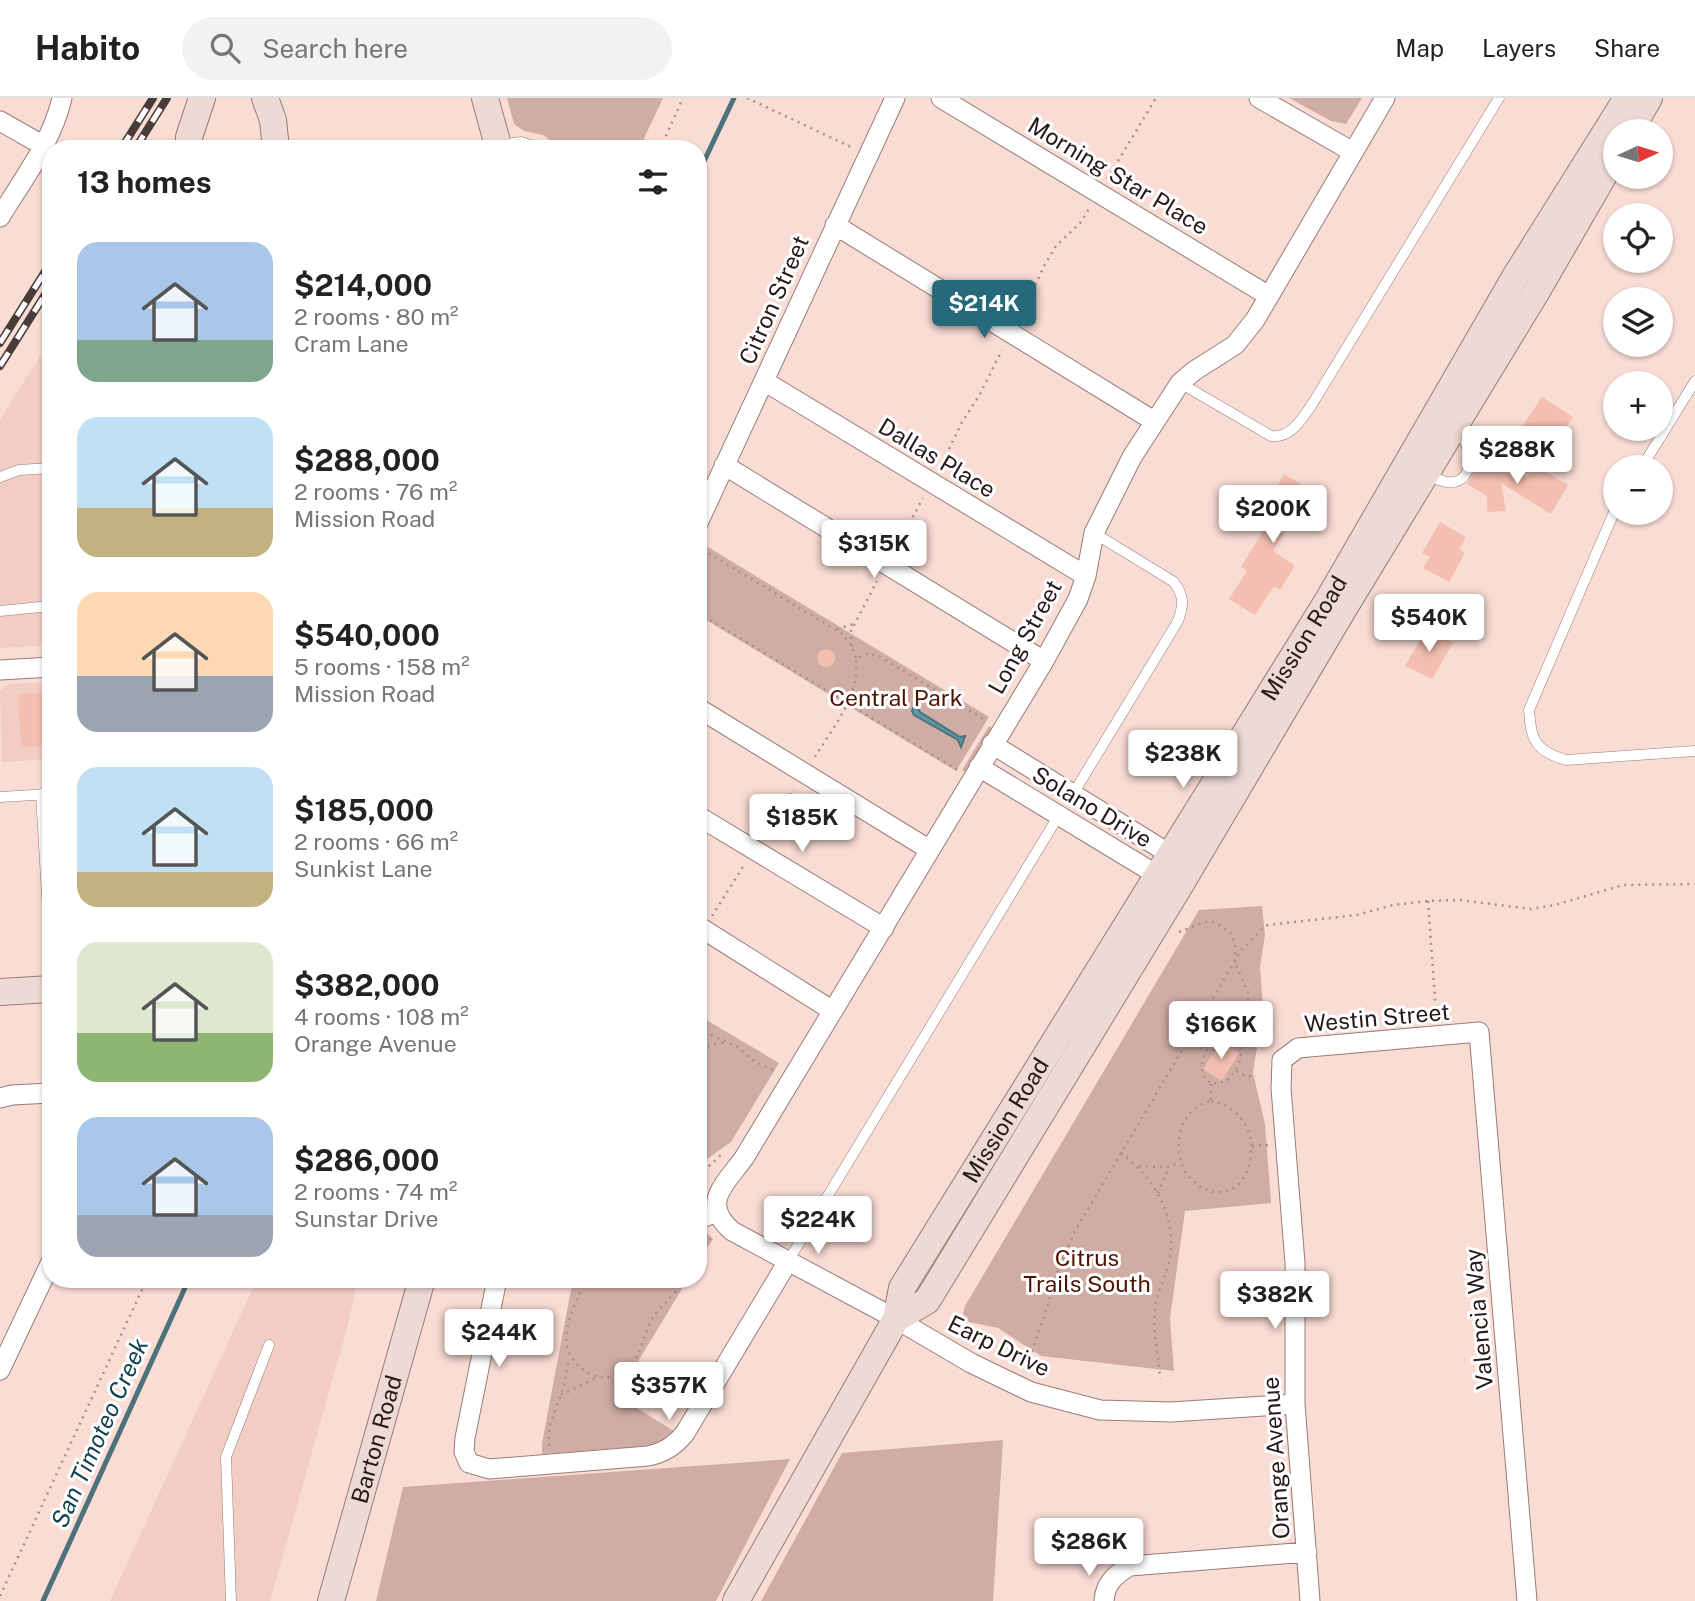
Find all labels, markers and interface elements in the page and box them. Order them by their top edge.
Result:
search box [182,17,672,80]
text: Habito [35,29,140,67]
icon: search [206,29,244,67]
text: Search here [262,33,408,64]
text: Map [1395,34,1444,62]
text: Layers [1482,34,1556,62]
text: Share [1594,34,1660,62]
street label: Morning Star Place [1023,111,1213,240]
north arrow [1603,119,1673,189]
map controls [1603,119,1673,525]
icon: filters [634,163,672,201]
text: 13 homes [77,164,212,200]
button: locate [1603,203,1673,273]
street label: Citron Street [733,231,814,368]
text: $214,000 [294,267,432,303]
icon: home [133,270,217,354]
pin: $214K [935,280,1033,340]
button: layers [1603,287,1673,357]
text: $214K [948,289,1020,316]
text: 2 rooms · 80 m² [294,303,459,330]
text: Cram Lane [294,330,409,357]
button: + [1603,371,1673,441]
street label: Dallas Place [874,412,1001,503]
pin: $288K [1468,426,1566,486]
text: $288K [1478,435,1556,462]
text: $288,000 [294,442,440,478]
icon: home [133,445,217,529]
button: − [1603,455,1673,525]
text: 2 rooms · 76 m² [294,478,457,505]
pin: $200K [1224,486,1322,545]
text: $200K [1235,494,1311,521]
text: Mission Road [294,505,435,532]
pin: $315K [825,520,923,580]
text: $315K [838,529,910,556]
street label: Mission Road [1255,571,1352,705]
street label: Long Street [982,575,1067,698]
pin: $540K [1380,594,1478,654]
text: $540K [1390,603,1468,630]
text: $540,000 [294,617,440,653]
icon: home [133,620,217,704]
text: 5 rooms · 158 m² [294,653,470,680]
text: Mission Road [294,680,435,707]
park label: Central Park [829,684,963,711]
pin: $238K [1134,730,1232,790]
text: $238K [1144,739,1222,766]
street label: Solano Drive [1028,760,1157,853]
text: $185,000 [294,792,434,828]
pin: $185K [753,794,851,854]
icon: home [133,795,217,879]
text: $185K [766,803,838,830]
text: 2 rooms · 66 m² [294,828,458,855]
text: Sunkist Lane [294,855,433,882]
text: $382,000 [294,967,440,1003]
icon: home [133,970,217,1054]
street label: Westin Street [1303,998,1451,1037]
pin: $166K [1172,1002,1270,1061]
text: 4 rooms · 108 m² [294,1003,469,1030]
text: $166K [1185,1010,1257,1037]
text: Orange Avenue [294,1030,457,1057]
street label: Mission Road [957,1053,1054,1187]
text: $286,000 [294,1142,439,1178]
icon: home [133,1145,217,1229]
text: 2 rooms · 74 m² [294,1178,457,1205]
pin: $224K [769,1196,867,1256]
text: Sunstar Drive [294,1205,439,1232]
text: $224K [780,1205,856,1232]
park label: Citrus Trails South [1023,1244,1151,1297]
street label: Valencia Way [1459,1248,1498,1391]
pin: $382K [1226,1272,1324,1331]
text: $382K [1236,1280,1314,1307]
street label: Earp Drive [944,1309,1055,1382]
pin: $244K [450,1310,548,1369]
text: $244K [461,1318,537,1345]
water label: San Timoteo Creek [45,1334,153,1532]
pin: $357K [620,1362,718,1422]
text: $357K [630,1371,708,1398]
street label: Barton Road [345,1372,407,1506]
street label: Orange Avenue [1256,1376,1295,1540]
pin: $286K [1040,1518,1138,1578]
text: $286K [1050,1527,1128,1554]

